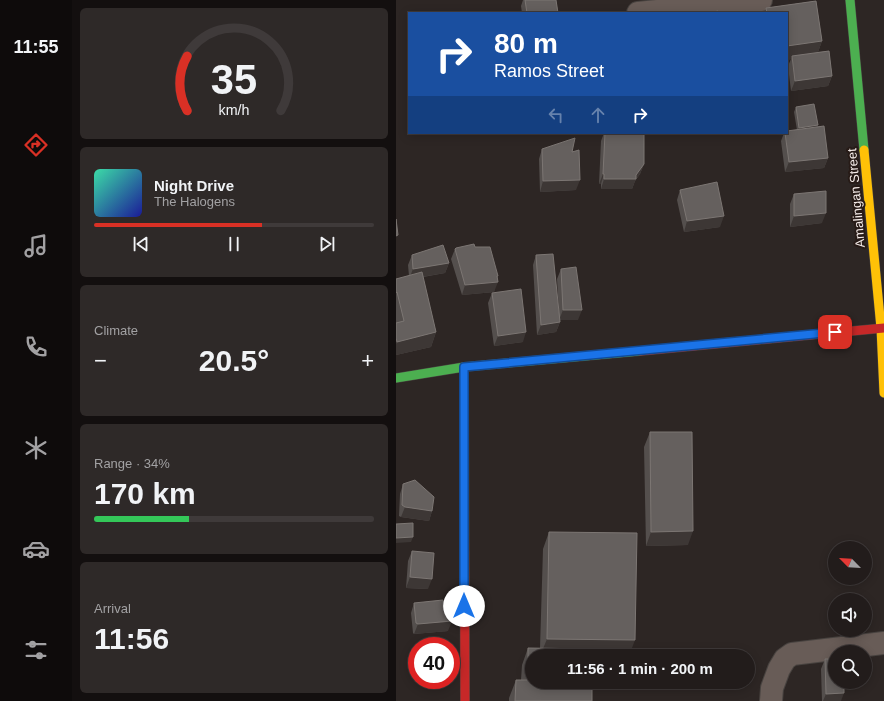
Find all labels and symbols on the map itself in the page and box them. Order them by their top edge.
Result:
street label: Amalingan Street [844,147,868,248]
pin [818,315,852,349]
north arrow [828,541,872,585]
position arrow [443,585,485,627]
speed limit sign: 40 [408,637,460,689]

